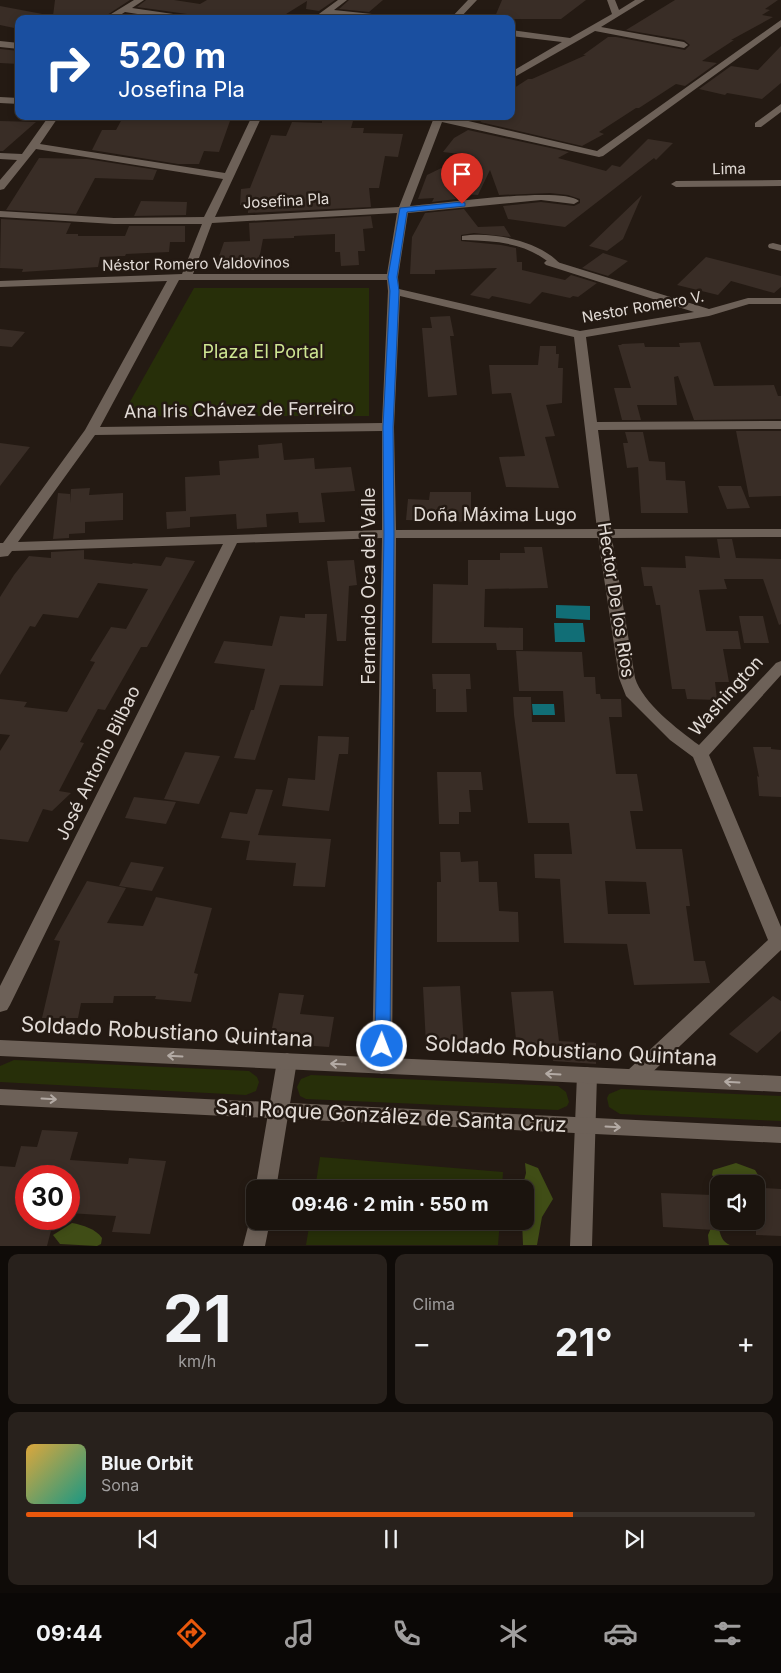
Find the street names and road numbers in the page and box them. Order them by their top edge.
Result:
street label: Lima [712,159,746,178]
street label: Josefina Pla [242,189,330,212]
street label: Néstor Romero Valdovinos [102,252,290,275]
street label: Nestor Romero V. [580,286,705,327]
street label: Ana Iris Chávez de Ferreiro [124,397,354,422]
street label: Fernando Oca del Valle [358,488,379,684]
street label: Doña Máxima Lugo [413,504,577,525]
street label: Hector De los Rios [594,521,639,679]
street label: Washington [684,651,767,740]
street label: José Antonio Bilbao [51,682,144,843]
street label: Soldado Robustiano Quintana [20,1011,314,1052]
street label: Soldado Robustiano Quintana [424,1030,718,1071]
street label: San Roque González de Santa Cruz [215,1094,567,1137]

